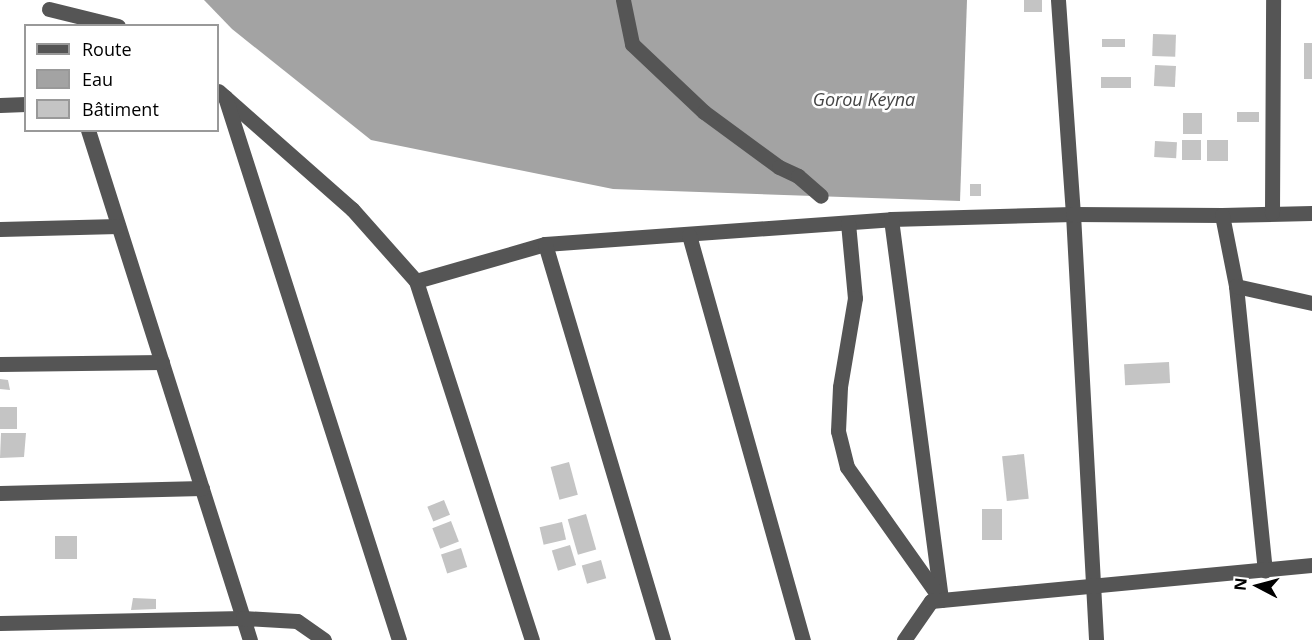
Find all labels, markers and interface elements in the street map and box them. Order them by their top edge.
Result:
legend [24,24,219,132]
text: Route [82,37,132,61]
text: Eau [82,67,113,91]
water label: Gorou Keyna [813,88,915,110]
text: Bâtiment [82,97,159,121]
north arrow [1228,556,1288,616]
text: N [1228,577,1252,592]

